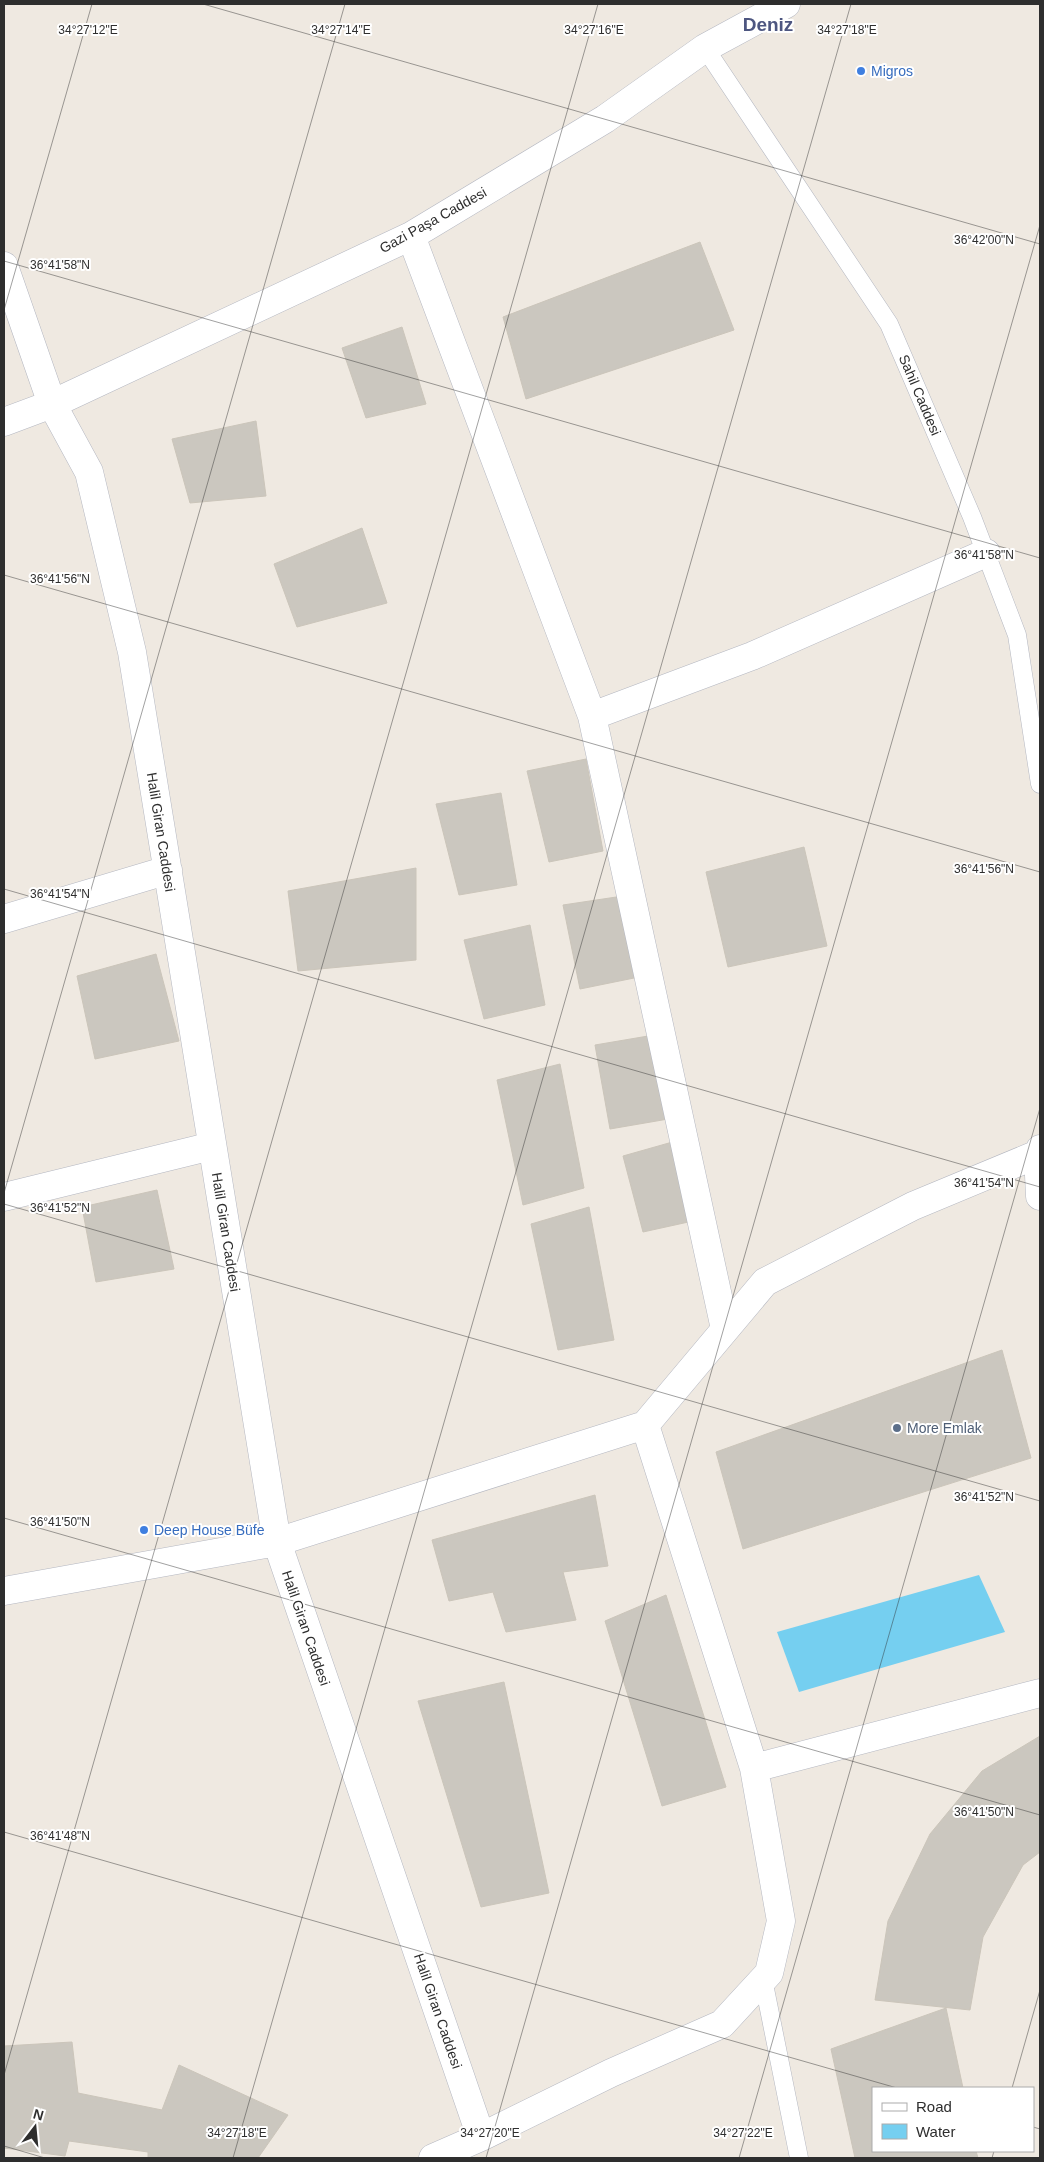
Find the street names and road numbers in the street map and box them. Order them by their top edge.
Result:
street label: Gazi Paşa Caddesi [377,184,489,256]
street label: Sahil Caddesi [896,352,944,438]
street label: Halil Giran Caddesi [144,771,178,893]
street label: Halil Giran Caddesi [209,1171,243,1293]
street label: Halil Giran Caddesi [279,1568,333,1688]
street label: Halil Giran Caddesi [411,1951,465,2071]

